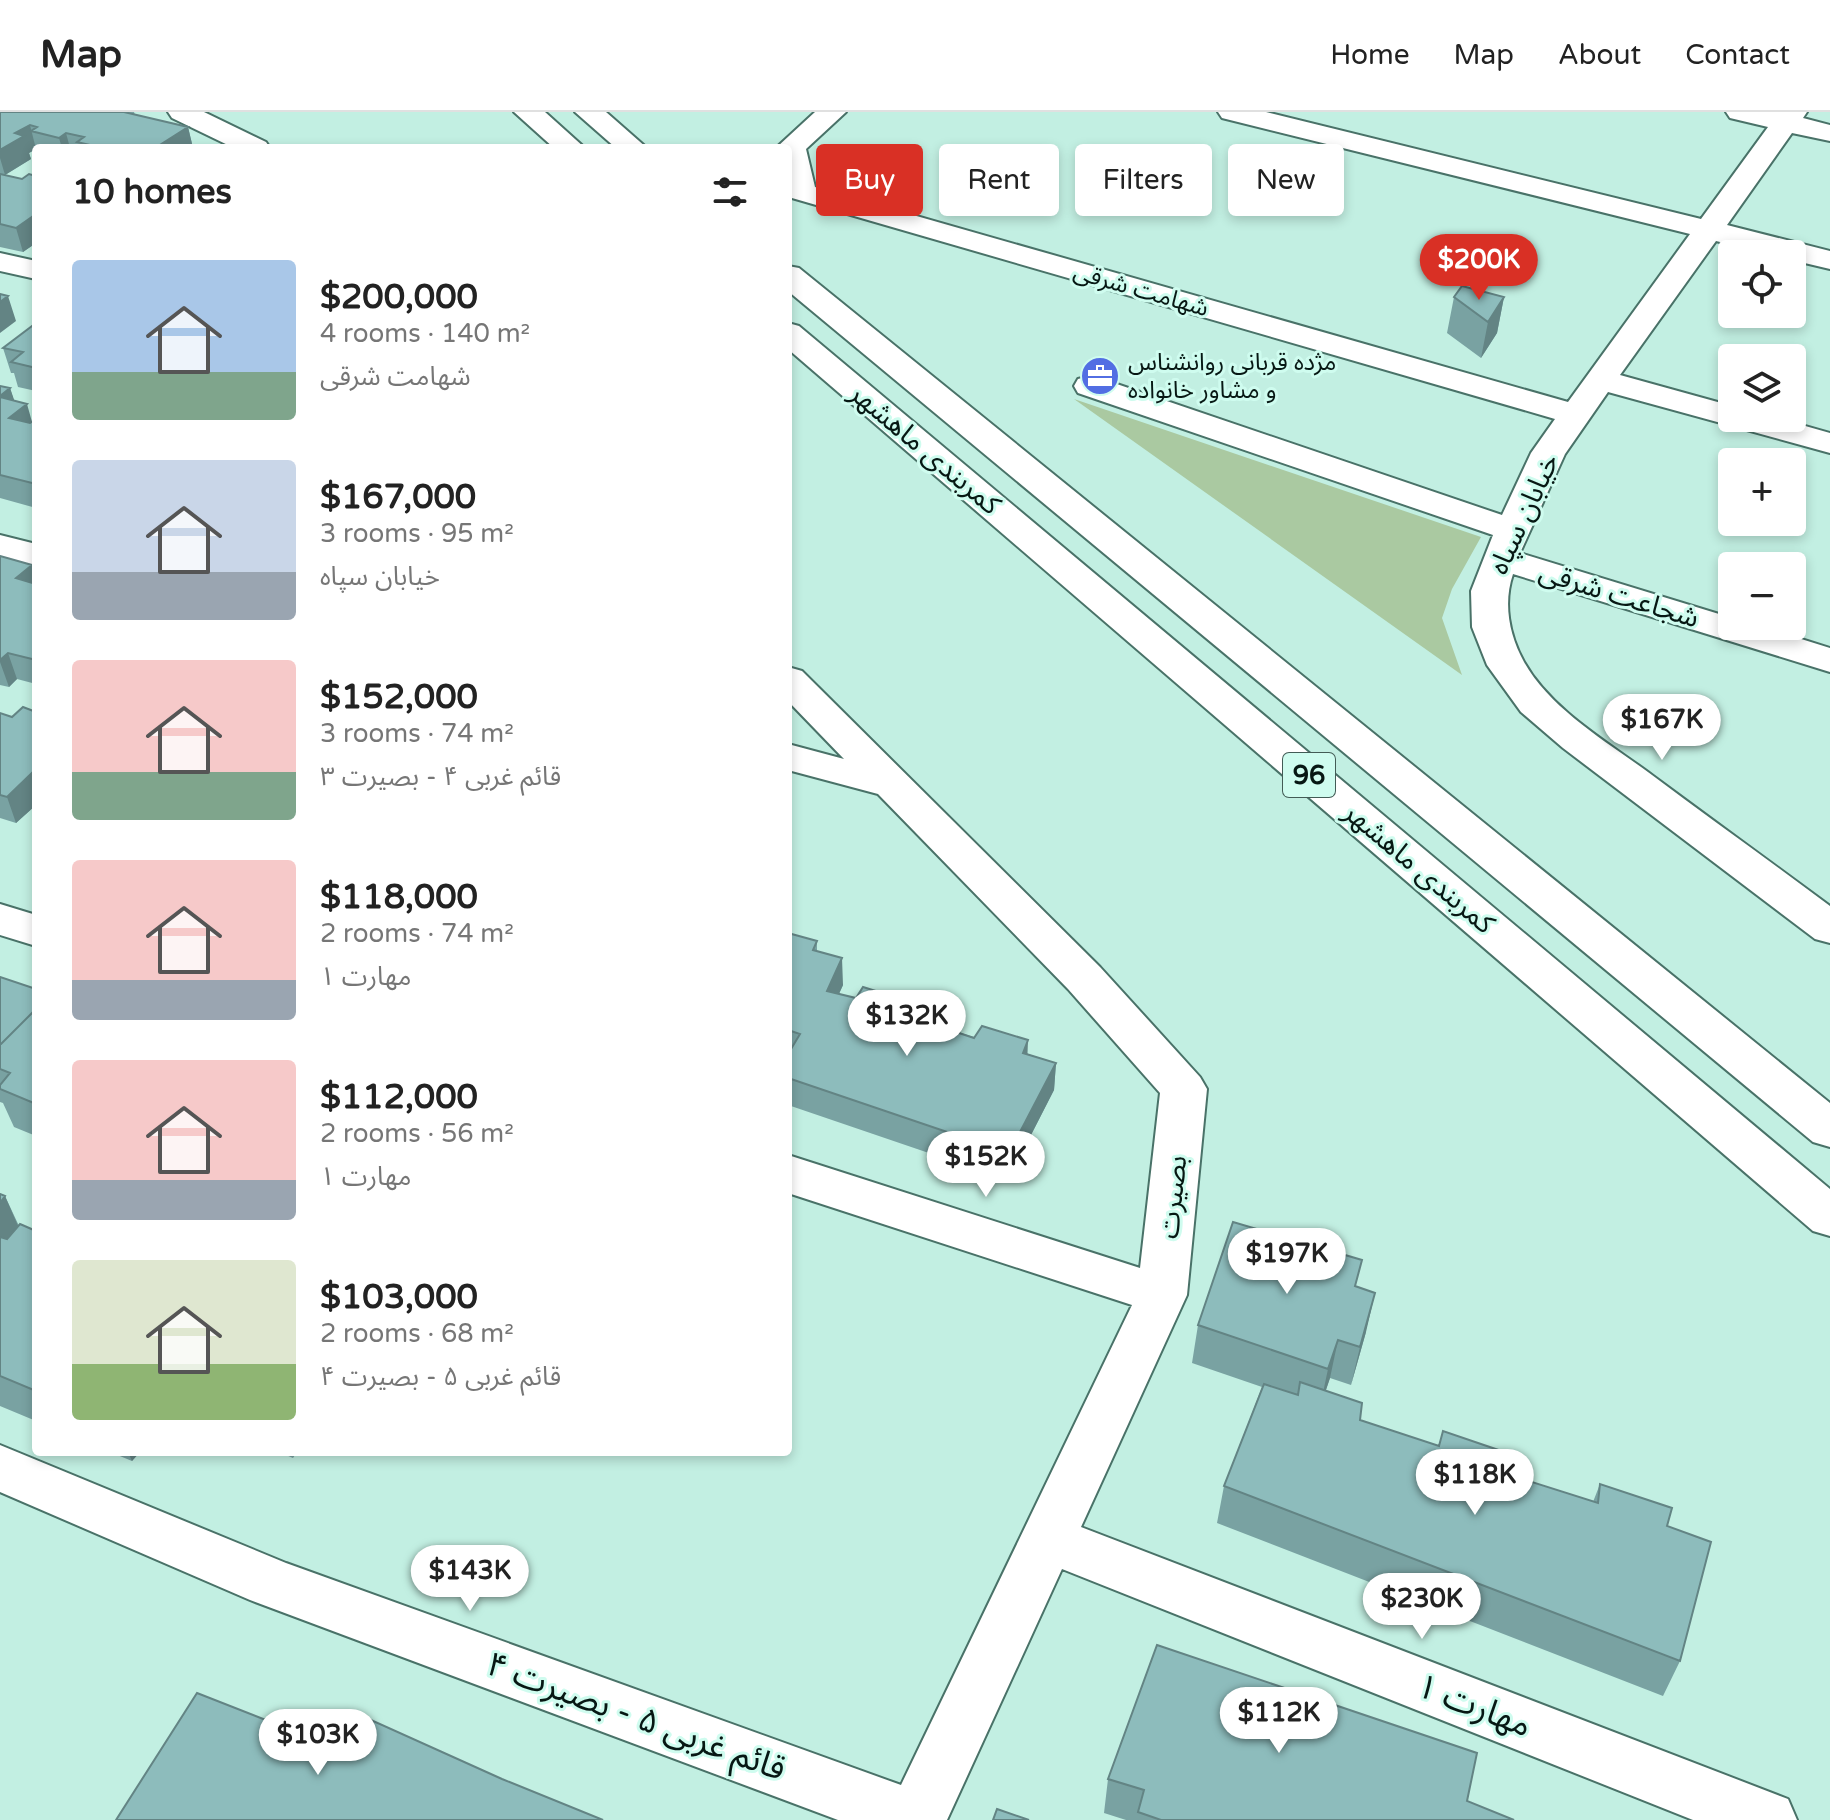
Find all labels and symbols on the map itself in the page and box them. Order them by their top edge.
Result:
pin: $200K [1423,234,1535,302]
street label: شهامت شرقی [1070,257,1212,323]
place label: مژده قربانی روانشناس و مشاور خانواده [1128,348,1336,405]
office icon: مژده قربانی روانشناس و مشاور خانواده [1079,355,1121,397]
street label: کمربندی ماهشهر [842,375,1008,522]
street label: خیابان سپاه [1481,448,1567,580]
street label: شجاعت شرقی [1535,555,1703,635]
pin: $167K [1606,694,1718,762]
road number: 96 [1283,753,1335,797]
street label: کمربندی ماهشهر [1336,794,1502,941]
pin: $132K [851,990,963,1058]
pin: $152K [930,1131,1042,1199]
street label: بصیرت [1152,1154,1194,1240]
pin: $197K [1231,1228,1343,1296]
pin: $118K [1419,1449,1531,1517]
pin: $143K [414,1545,526,1613]
pin: $230K [1366,1573,1478,1641]
street label: قائم غربی ۵ - بصیرت ۴ [479,1644,791,1794]
street label: مهارت ۱ [1411,1665,1537,1747]
pin: $112K [1223,1687,1335,1755]
pin: $103K [262,1709,374,1777]

